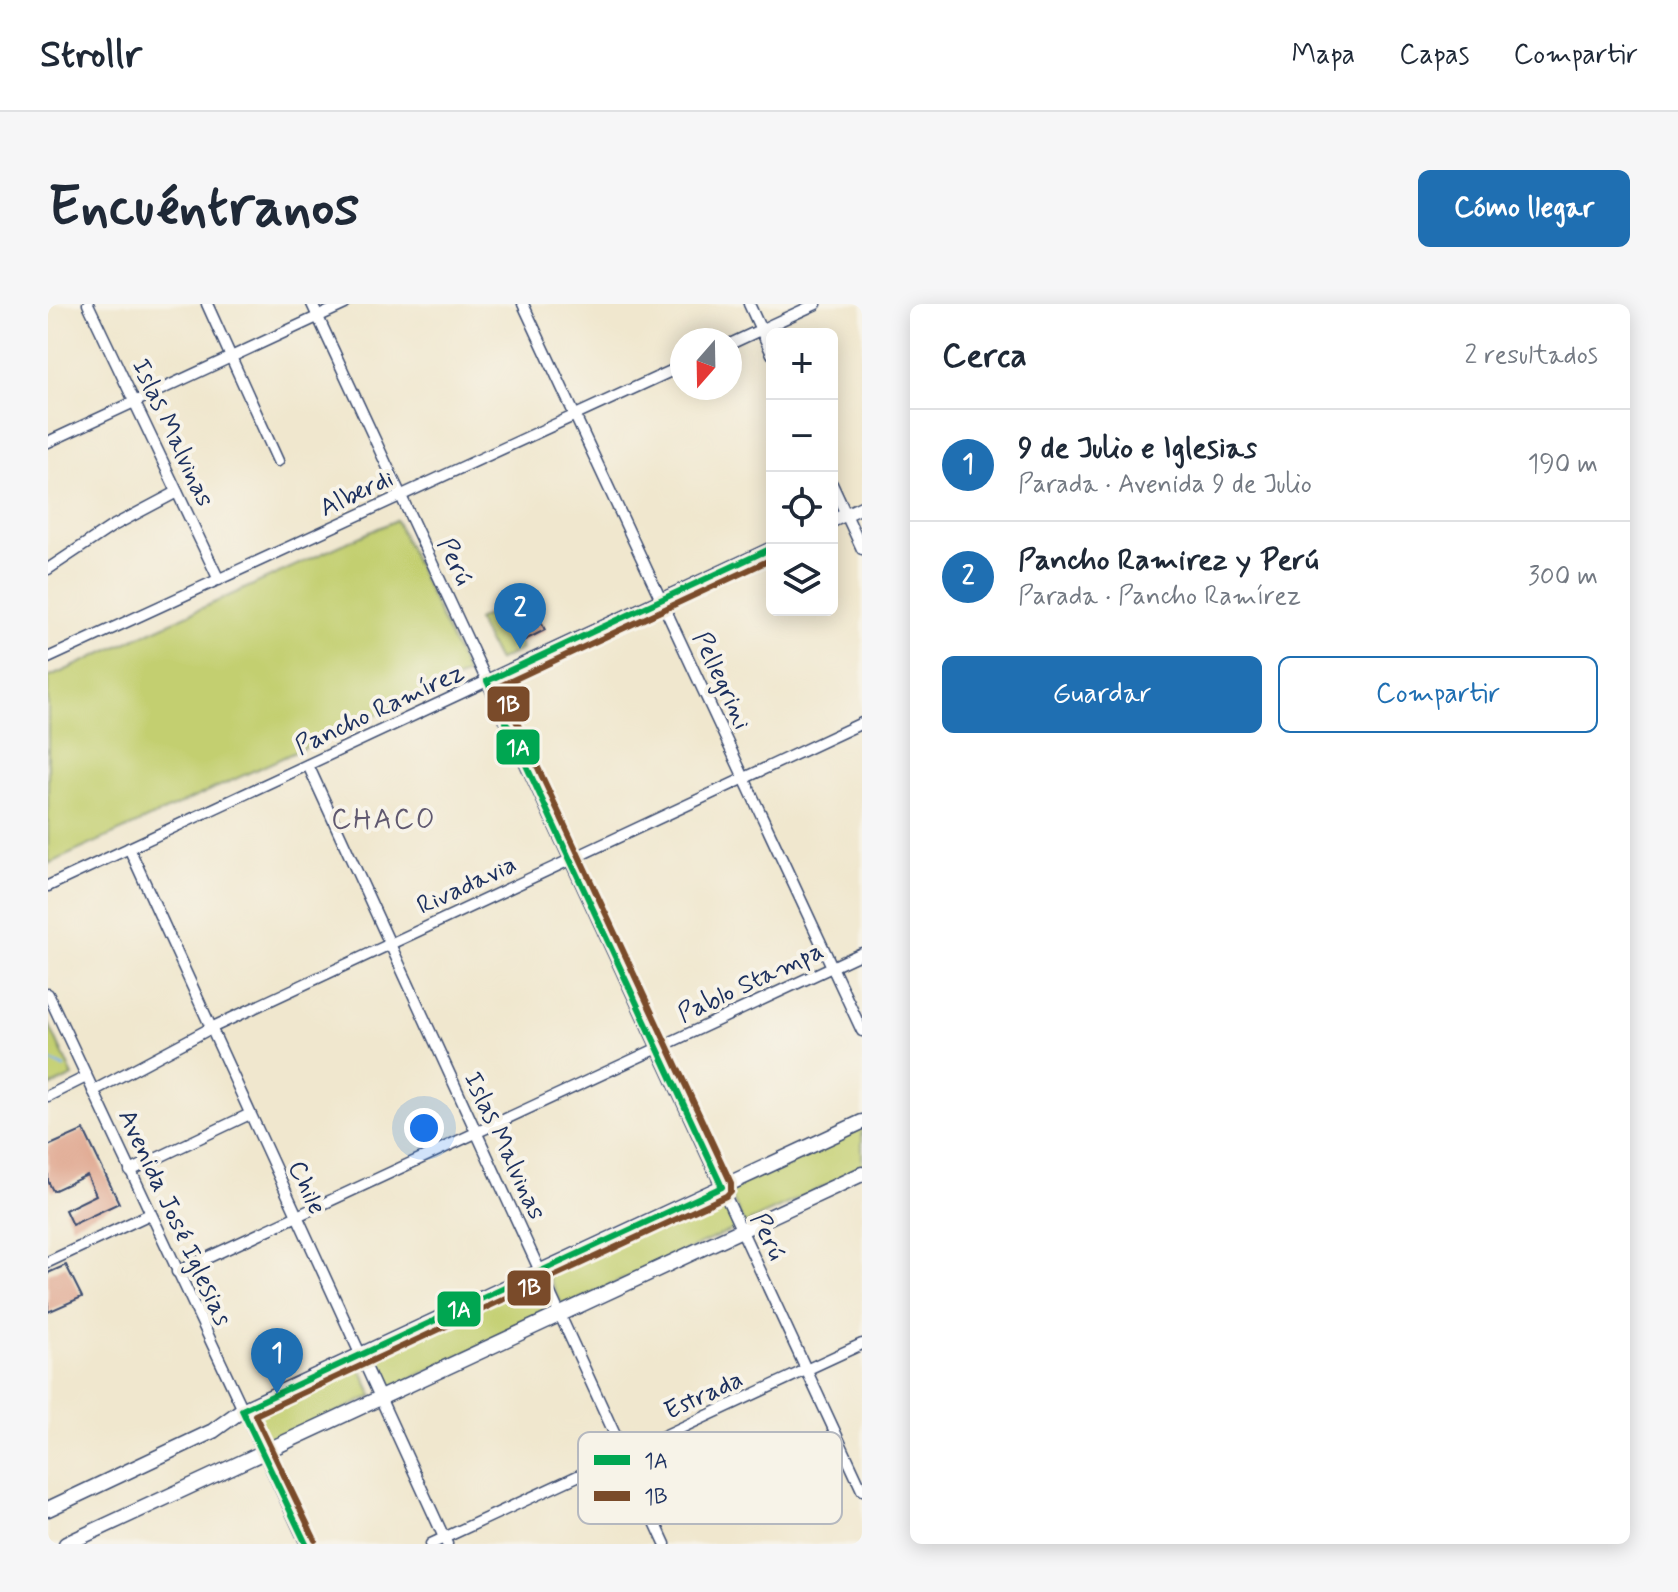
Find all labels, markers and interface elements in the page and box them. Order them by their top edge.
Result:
text: Strollr [40,31,142,80]
text: Mapa [1291,37,1355,74]
text: Capas [1399,37,1469,74]
text: Compartir [1513,37,1638,74]
button: Cómo llegar [1418,170,1630,247]
text: Encuéntranos [48,172,359,245]
north arrow [670,328,742,400]
map controls [766,328,838,616]
button: + [766,328,838,400]
text: Cerca [942,334,1027,379]
text: 2 resultados [1465,339,1598,373]
street label: Islas Malvinas [123,353,221,512]
button: − [766,400,838,472]
text: 9 de Julio e Iglesias [1018,429,1257,468]
text: 1 [962,448,974,482]
text: 190 m [1528,448,1598,482]
street label: Alberdi [314,462,399,526]
text: Parada · Avenida 9 de Julio [1018,468,1312,502]
button: locate [766,472,838,544]
street label: Perú [429,533,480,591]
text: Pancho Ramirez y Perú [1018,541,1318,580]
button: layers [766,544,838,616]
text: 2 [962,560,974,594]
text: 300 m [1528,560,1598,594]
text: Parada · Pancho Ramírez [1018,580,1301,614]
pin: 2 [494,583,546,649]
street label: Pellegrini [684,626,759,735]
street label: Pancho Ramírez [290,656,470,764]
button: Guardar [942,656,1262,733]
button: Compartir [1278,656,1598,733]
line badge: 1B [486,685,531,723]
text: 1B [496,692,520,720]
line badge: 1A [495,728,541,766]
text: 1A [506,735,530,763]
district label: CHACO [331,802,437,839]
street label: Rivadavia [412,848,522,924]
street label: Pablo Stampa [672,934,829,1031]
street label: Islas Malvinas [455,1066,553,1225]
street label: Avenida José Iglesias [109,1104,239,1332]
your location [404,1108,444,1148]
street label: Chile [279,1155,333,1220]
street label: Perú [742,1208,793,1266]
line badge: 1B [506,1269,552,1307]
text: 1B [517,1275,541,1303]
line badge: 1A [436,1290,482,1328]
text: 1A [447,1297,471,1325]
pin: 1 [251,1328,303,1394]
street label: Estrada [659,1363,749,1429]
legend [578,1432,842,1524]
text: 1A [644,1448,668,1476]
text: 1B [644,1484,668,1512]

